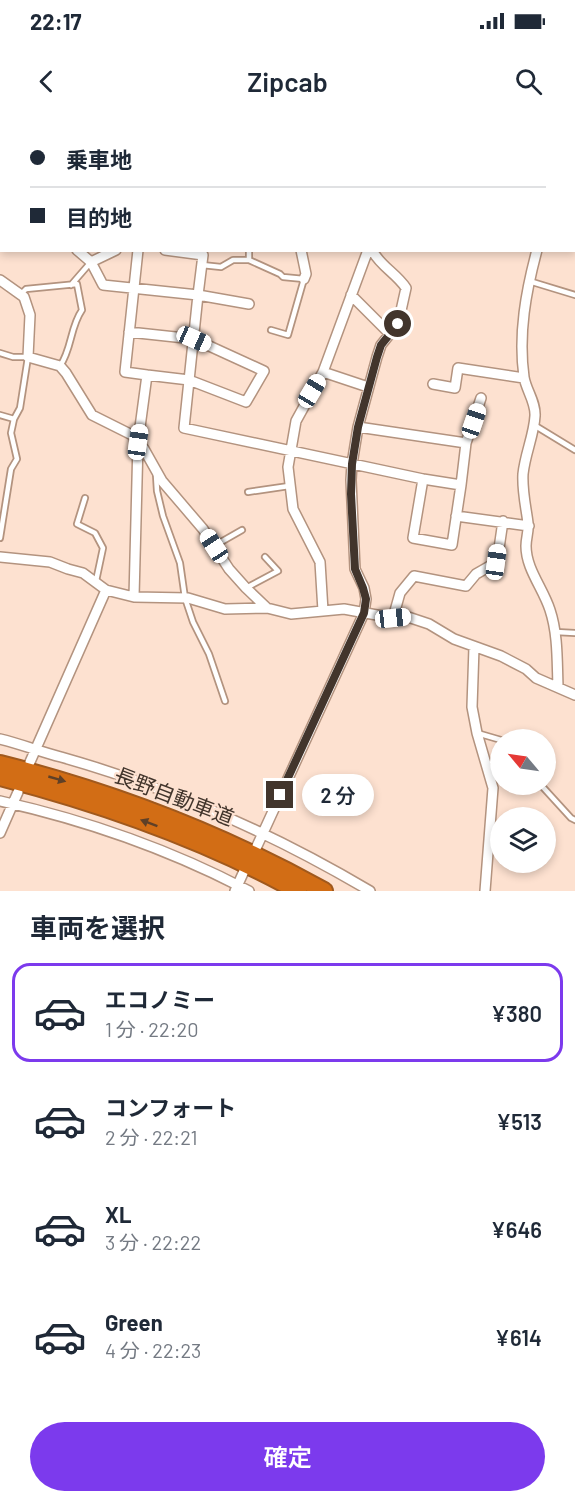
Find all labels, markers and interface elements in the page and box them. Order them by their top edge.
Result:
text: 22:17 [30,8,81,34]
icon: back [30,65,63,98]
text: Zipcab [247,65,328,97]
icon: search [512,65,545,98]
text: 乗車地 [66,146,132,172]
text: 目的地 [66,204,132,230]
route start [384,310,411,337]
car [174,323,214,355]
car [295,371,329,411]
car [460,401,488,441]
car [127,423,149,461]
car [197,526,231,566]
car [485,543,507,581]
car [374,607,412,629]
north arrow [490,729,556,795]
map controls [490,729,556,873]
street label: 長野自動車道 [111,761,238,830]
callout: 2 分 [301,774,373,816]
one-way arrow [48,775,66,784]
route end [266,781,293,808]
text: 2 分 [320,783,356,807]
button: layers [490,807,556,873]
one-way arrow [140,818,158,828]
text: 車両を選択 [30,911,165,943]
icon: car [33,986,87,1040]
text: エコノミー [105,986,215,1012]
text: ¥380 [491,1000,542,1026]
text: 1 分 · 22:20 [105,1017,198,1041]
icon: car [33,1094,87,1148]
text: コンフォート [105,1094,236,1120]
text: ¥513 [496,1108,542,1134]
text: 2 分 · 22:21 [105,1125,198,1149]
text: XL [105,1201,131,1227]
icon: car [33,1202,87,1256]
text: ¥646 [491,1216,542,1242]
text: 3 分 · 22:22 [105,1230,201,1254]
text: Green [105,1309,163,1335]
icon: car [33,1310,87,1364]
text: ¥614 [495,1324,542,1350]
text: 4 分 · 22:23 [105,1338,201,1362]
button: 確定 [30,1422,545,1491]

